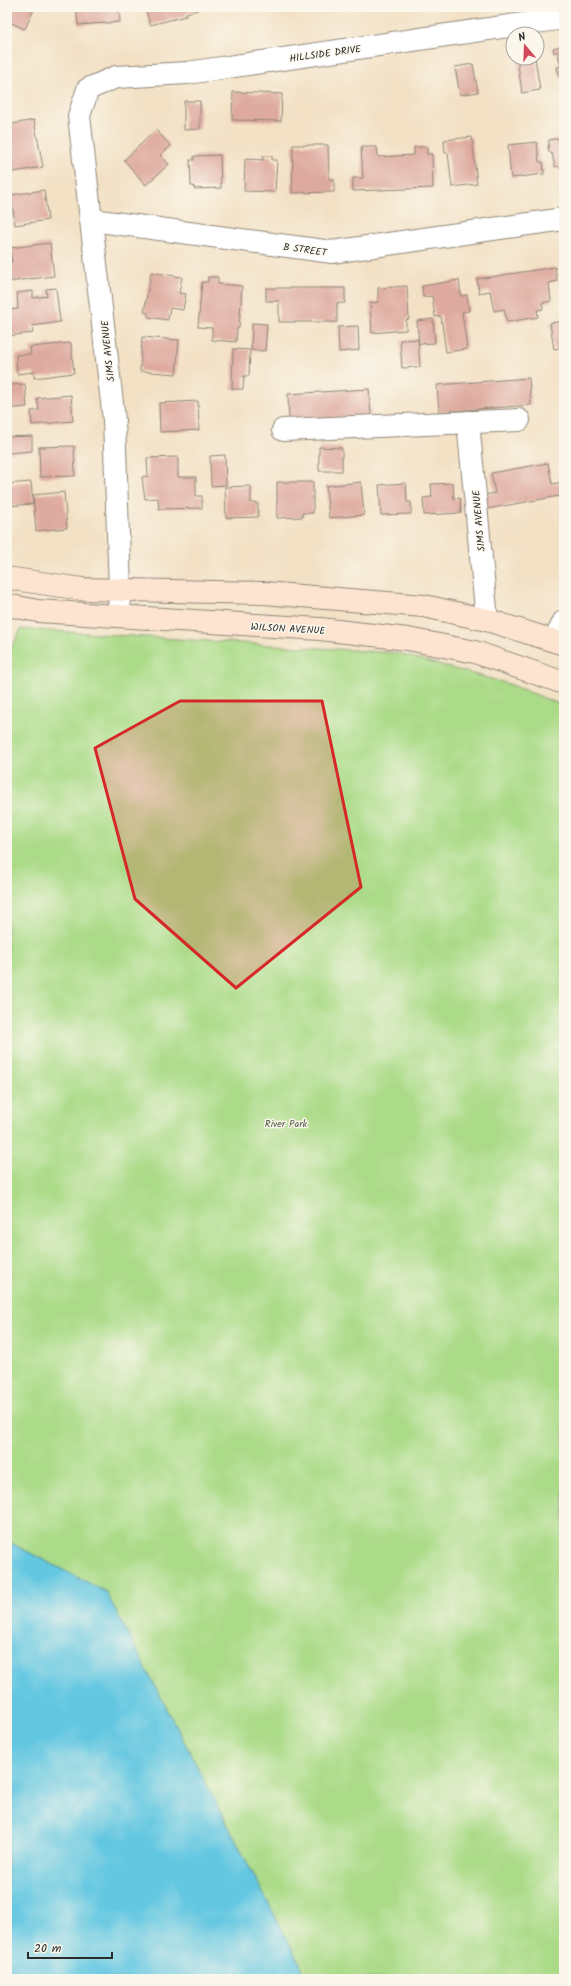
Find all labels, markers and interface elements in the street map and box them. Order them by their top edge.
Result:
north arrow [505,26,545,66]
text: N [516,28,528,47]
street label: HILLSIDE DRIVE [288,41,363,67]
street label: B STREET [282,239,329,261]
street label: SIMS AVENUE [97,318,119,382]
street label: SIMS AVENUE [468,488,490,552]
street label: WILSON AVENUE [250,619,327,639]
park label: River Park [265,1116,307,1132]
scale bar [28,1934,112,1960]
text: 20 m [34,1939,62,1958]

